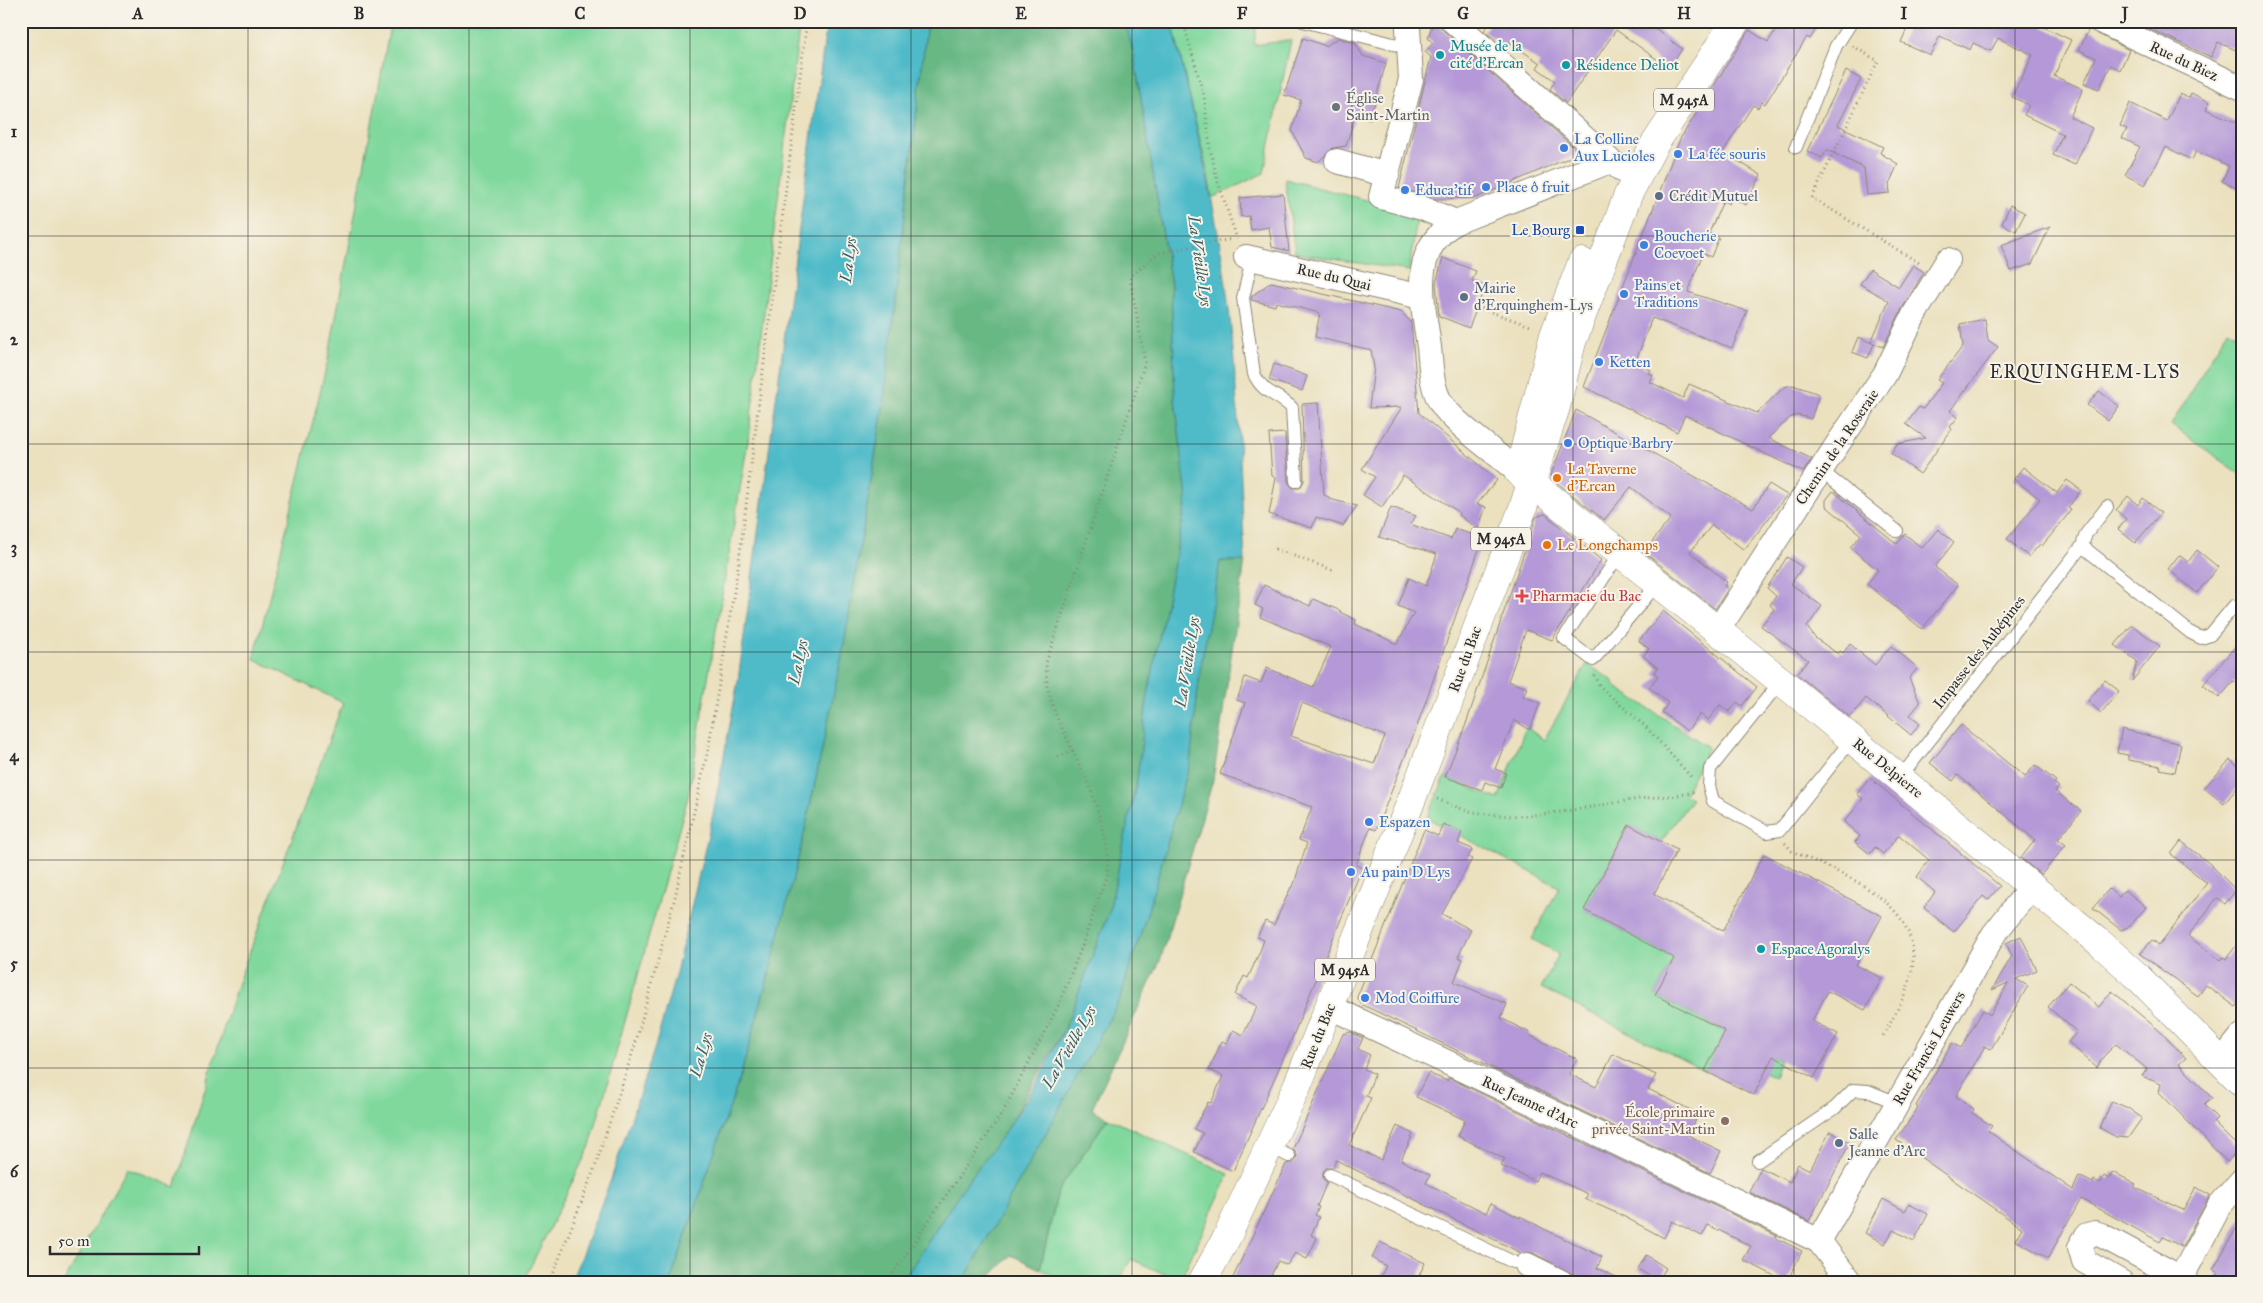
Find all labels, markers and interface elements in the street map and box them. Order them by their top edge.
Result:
text: A [132,4,144,23]
text: B [354,4,364,23]
text: C [575,4,586,23]
text: D [794,4,807,23]
text: E [1015,4,1027,23]
text: F [1237,4,1248,23]
text: G [1457,4,1469,23]
text: H [1677,4,1691,23]
text: I [1901,4,1908,23]
text: J [2120,4,2129,24]
place label: Musée de la cité d'Ercan [1450,37,1524,72]
street label: Rue du Biez [2147,37,2221,85]
marker: Musée de la cité d'Ercan [1434,49,1446,61]
place label: Résidence Deliot [1576,56,1680,74]
marker: Résidence Deliot [1560,59,1572,71]
place label: Église Saint-Martin [1346,88,1430,124]
road number: M 945A [1654,88,1714,112]
marker: Église Saint-Martin [1330,101,1342,113]
text: 1 [11,122,18,141]
place label: La Colline Aux Lucioles [1573,130,1655,165]
marker: La Colline Aux Lucioles [1558,142,1570,154]
place label: La fée souris [1688,145,1766,163]
marker: La fée souris [1672,148,1684,160]
place label: Place ô fruit [1496,178,1570,196]
place label: Educa'tif [1415,181,1475,199]
marker: Place ô fruit [1480,181,1492,193]
marker: Educa'tif [1399,184,1411,196]
place label: Crédit Mutuel [1669,187,1759,205]
marker: Crédit Mutuel [1653,190,1665,202]
water label: La Vieille Lys [1184,213,1216,308]
place label: Le Bourg [1511,221,1571,239]
marker: Le Bourg [1574,224,1586,236]
place label: Boucherie Coevoet [1654,227,1716,262]
water label: La Lys [836,236,860,284]
marker: Boucherie Coevoet [1638,239,1650,251]
street label: Rue du Quai [1295,260,1373,294]
place label: Pains et Traditions [1634,276,1698,311]
place label: Mairie d'Erquinghem-Lys [1474,279,1593,315]
marker: Pains et Traditions [1618,288,1630,300]
marker: Mairie d'Erquinghem-Lys [1458,291,1470,303]
text: 2 [10,330,19,349]
place label: Ketten [1609,353,1651,371]
marker: Ketten [1593,356,1605,368]
district label: ERQUINGHEM-LYS [1990,361,2180,383]
street label: Chemin de la Roseraie [1792,386,1882,508]
place label: Optique Barbry [1578,434,1674,453]
marker: Optique Barbry [1562,437,1574,449]
place label: La Taverne d'Ercan [1567,460,1636,495]
marker: La Taverne d'Ercan [1551,472,1563,484]
road number: M 945A [1471,528,1531,550]
place label: Le Longchamps [1557,536,1658,554]
text: 3 [11,538,17,558]
marker: Le Longchamps [1541,539,1553,551]
place label: Pharmacie du Bac [1532,587,1641,605]
marker: Pharmacie du Bac [1516,590,1528,602]
street label: Impasse des Aubépines [1929,592,2029,712]
water label: La Vieille Lys [1170,615,1204,710]
street label: Rue du Bac [1445,623,1485,695]
water label: La Lys [784,638,812,687]
street label: Rue Delpierre [1849,734,1927,802]
text: 4 [10,746,20,766]
place label: Espazen [1379,813,1430,831]
marker: Espazen [1363,816,1375,828]
place label: Au pain D Lys [1360,863,1450,881]
marker: Au pain D Lys [1345,866,1357,878]
place label: Espace Agoralys [1771,940,1870,958]
marker: Espace Agoralys [1755,943,1767,955]
text: 5 [10,954,18,973]
road number: M 945A [1315,958,1375,982]
street label: Rue Francis Leuwers [1889,988,1969,1108]
place label: Mod Coiffure [1375,989,1459,1007]
marker: Mod Coiffure [1359,992,1371,1004]
street label: Rue du Bac [1297,1001,1339,1071]
water label: La Vieille Lys [1037,1002,1100,1092]
water label: La Lys [685,1030,716,1080]
street label: Rue Jeanne d'Arc [1478,1072,1581,1133]
place label: École primaire privée Saint-Martin [1591,1102,1715,1138]
marker: École primaire privée Saint-Martin [1719,1115,1731,1127]
place label: Salle Jeanne d'Arc [1847,1125,1926,1161]
marker: Salle Jeanne d'Arc [1833,1137,1845,1149]
text: 6 [10,1162,19,1181]
scale bar [50,1223,199,1255]
text: 50 m [58,1232,90,1250]

